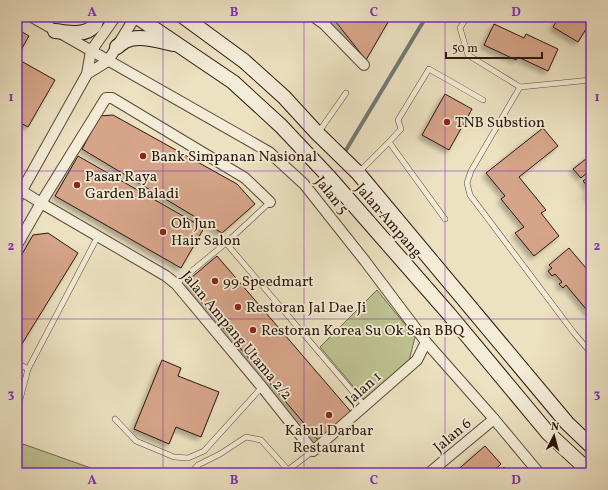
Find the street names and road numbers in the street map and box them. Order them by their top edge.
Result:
street label: Jalan 5 [309,172,353,219]
street label: Jalan Ampang [349,179,426,263]
street label: Jalan Ampang Utama 2/2 [175,267,296,405]
street label: Jalan 1 [341,367,387,411]
street label: Jalan 6 [429,414,477,458]

